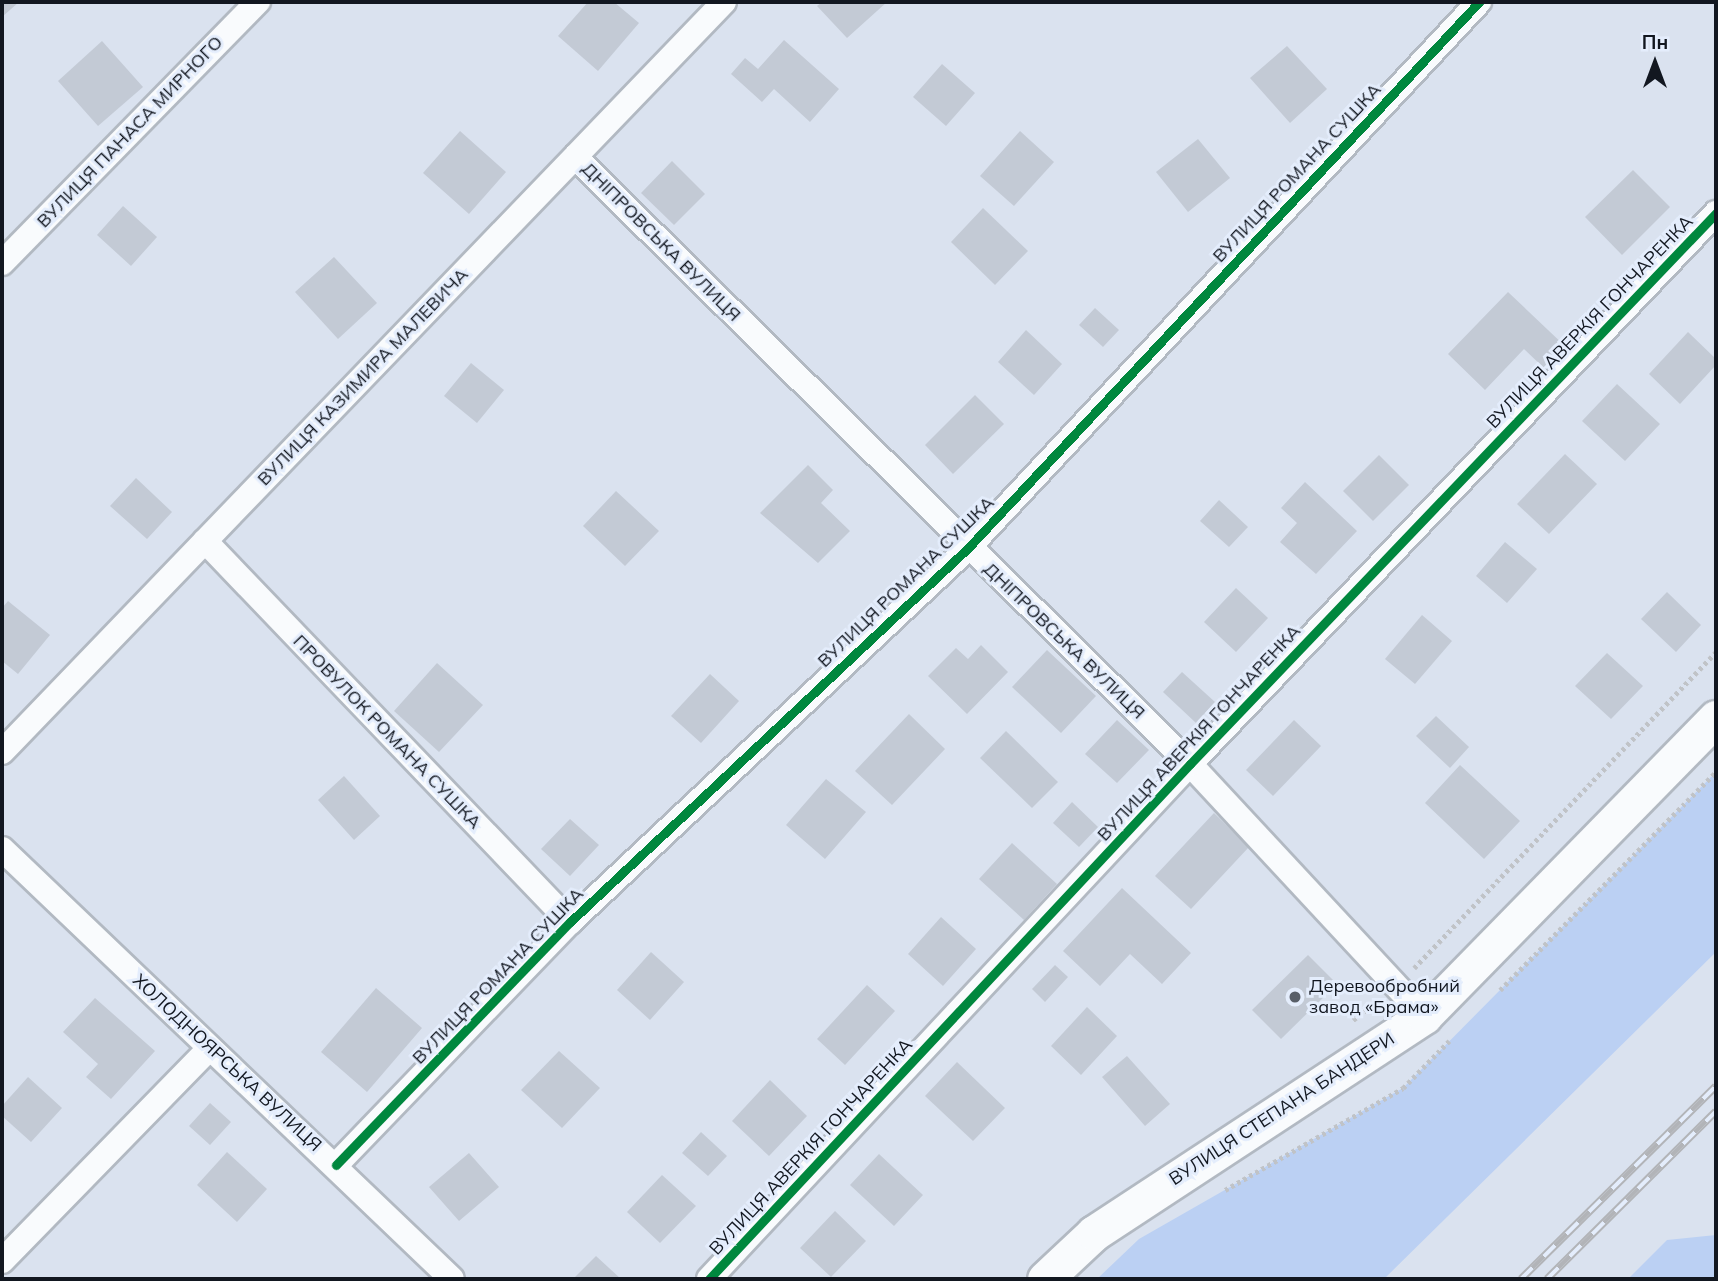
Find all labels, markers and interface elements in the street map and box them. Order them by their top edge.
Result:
north arrow [1620,28,1690,98]
text: Пн [1642,30,1668,54]
street label: ВУЛИЦЯ ПАНАСА МИРНОГО [33,32,227,232]
street label: ВУЛИЦЯ РОМАНА СУШКА [1208,79,1386,267]
street label: ДНІПРОВСЬКА ВУЛИЦЯ [577,158,745,326]
street label: ВУЛИЦЯ АВЕРКІЯ ГОНЧАРЕНКА [1482,211,1698,433]
street label: ВУЛИЦЯ КАЗИМИРА МАЛЕВИЧА [253,264,473,490]
street label: ВУЛИЦЯ РОМАНА СУШКА [813,492,999,672]
street label: ДНІПРОВСЬКА ВУЛИЦЯ [979,558,1149,724]
street label: ВУЛИЦЯ АВЕРКІЯ ГОНЧАРЕНКА [1093,620,1305,846]
street label: ПРОВУЛОК РОМАНА СУШКА [288,631,486,833]
street label: ВУЛИЦЯ РОМАНА СУШКА [408,883,588,1069]
street label: ХОЛОДНОЯРСЬКА ВУЛИЦЯ [128,970,326,1156]
place label: Деревообробний завод «Брама» [1309,976,1460,1018]
marker: Деревообробний завод «Брама» [1287,989,1303,1005]
street label: ВУЛИЦЯ СТЕПАНА БАНДЕРИ [1165,1028,1399,1190]
street label: ВУЛИЦЯ АВЕРКІЯ ГОНЧАРЕНКА [705,1034,917,1260]

